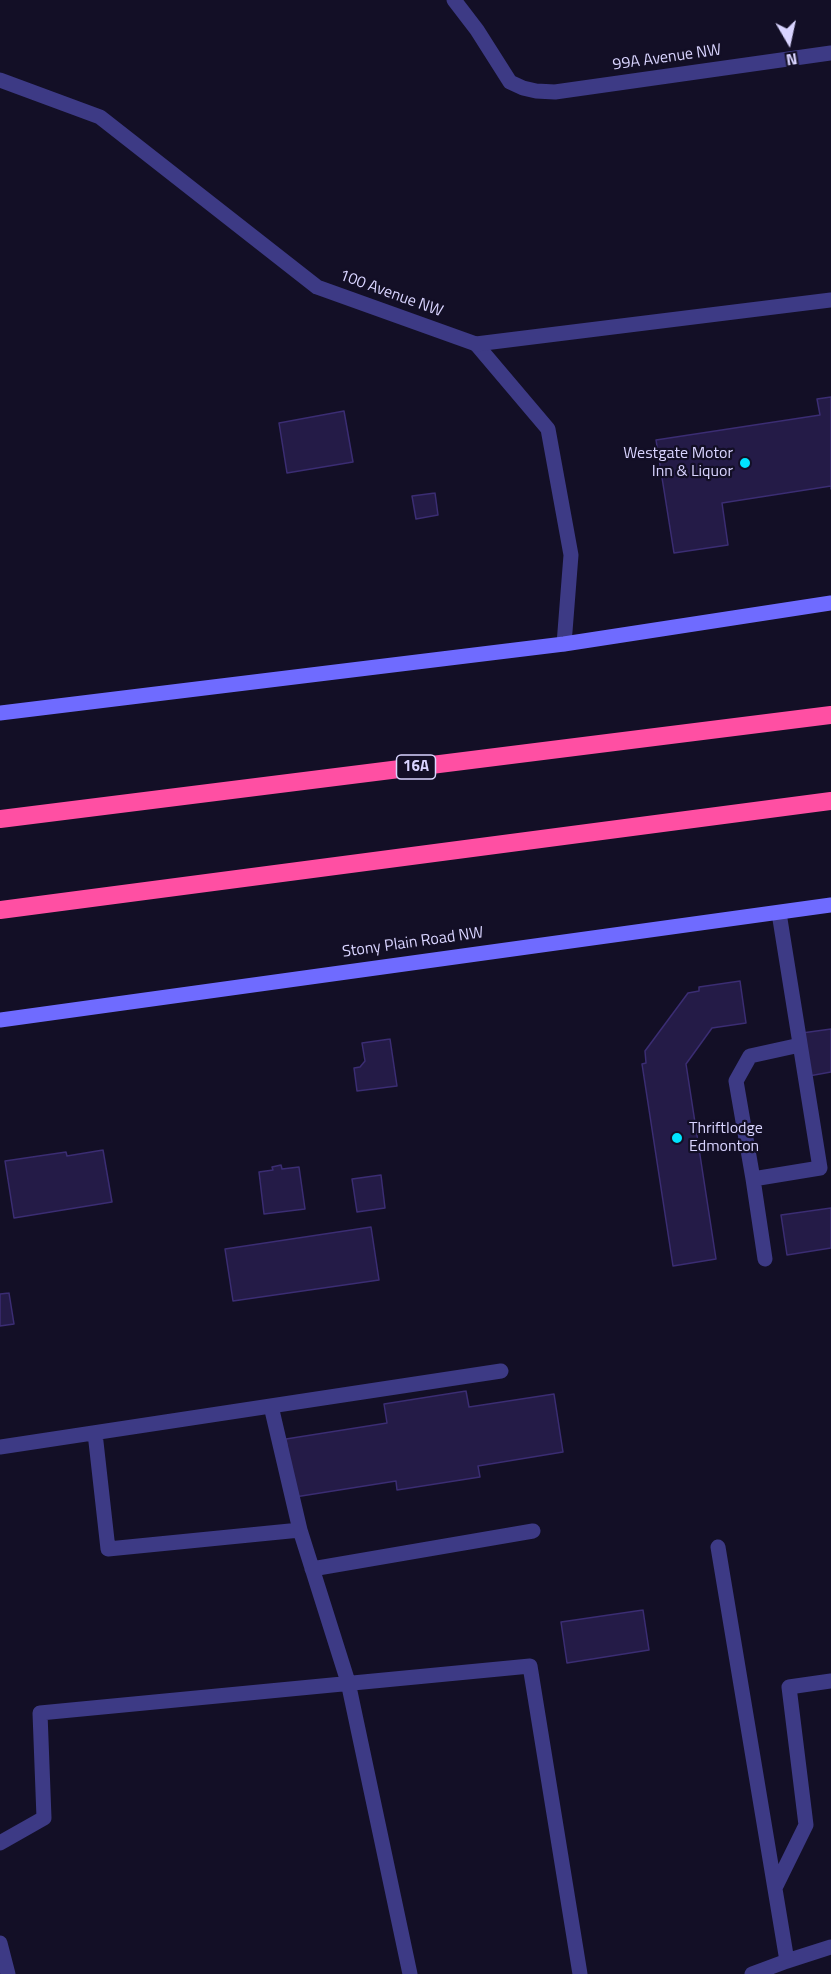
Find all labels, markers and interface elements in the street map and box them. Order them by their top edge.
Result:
north arrow [759,12,819,72]
street label: 99A Avenue NW [611,41,723,75]
text: N [784,47,799,72]
street label: 100 Avenue NW [337,266,445,322]
place label: Westgate Motor Inn & Liquor [623,444,733,482]
marker: Westgate Motor Inn & Liquor [738,456,752,470]
road number: 16A [396,755,436,779]
street label: Stony Plain Road NW [341,924,485,962]
place label: Thriftlodge Edmonton [689,1119,763,1157]
marker: Thriftlodge Edmonton [670,1131,684,1145]

